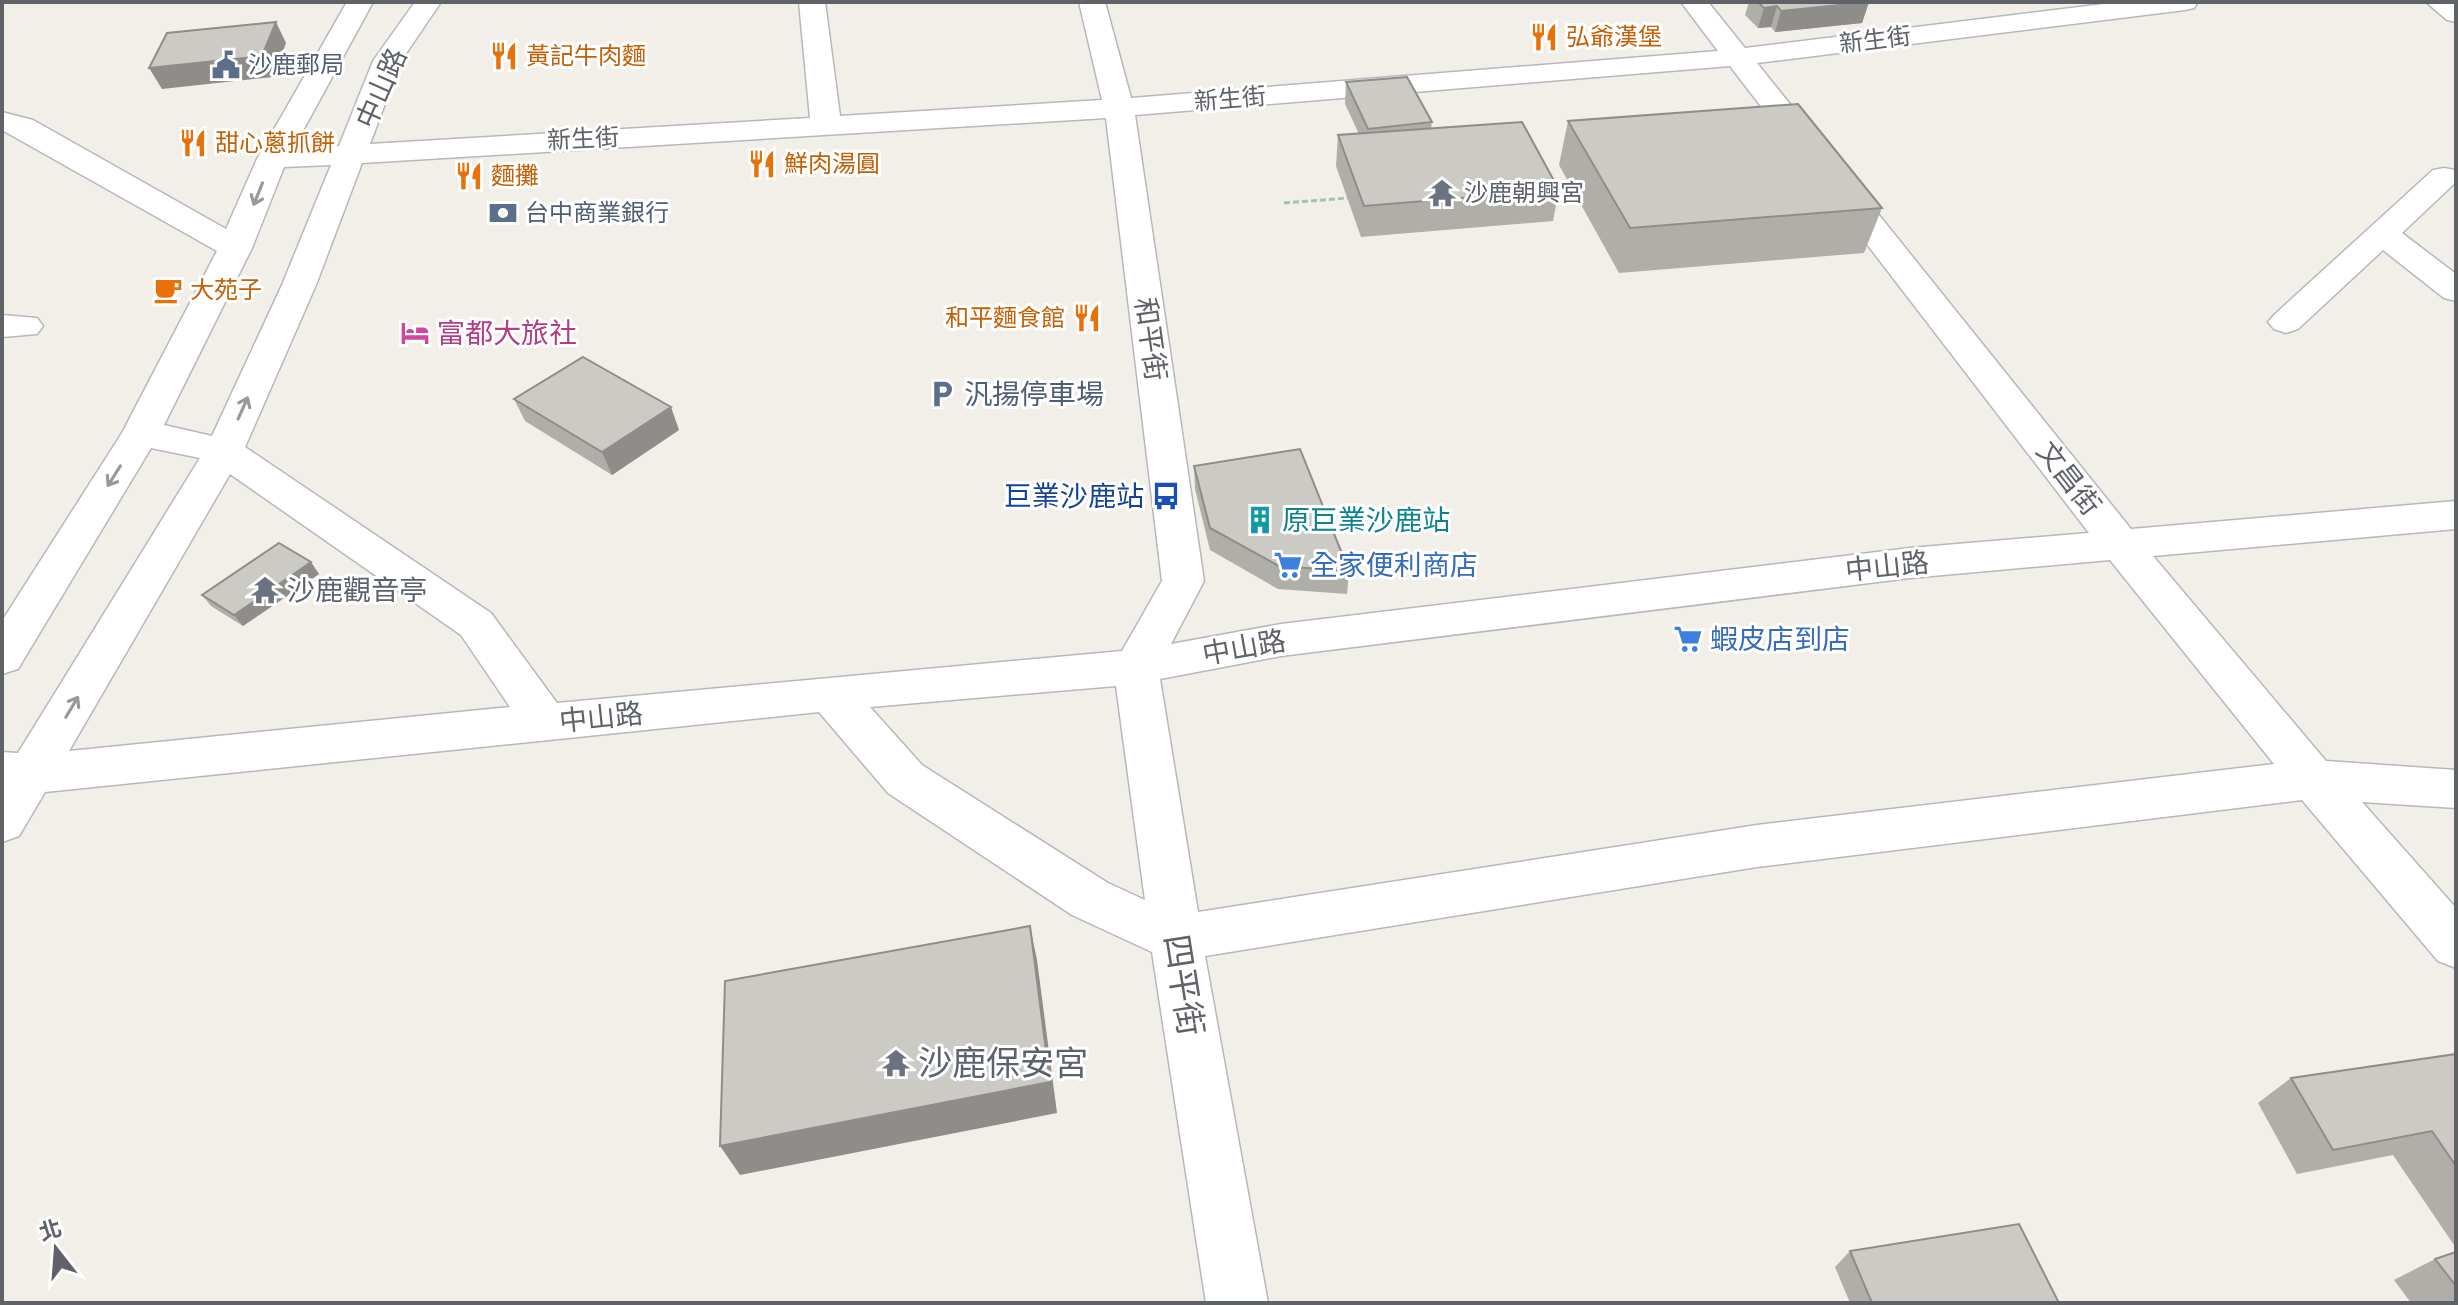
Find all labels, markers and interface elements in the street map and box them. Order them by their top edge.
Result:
street label: 新生街 [1837,18,1913,61]
place label: 弘爺漢堡 [1566,19,1662,54]
restaurant icon: 弘爺漢堡 [1529,22,1559,52]
place label: 黃記牛肉麵 [526,38,646,73]
street label: 中山路 [346,41,417,135]
restaurant icon: 黃記牛肉麵 [489,41,519,71]
place label: 沙鹿郵局 [248,47,344,82]
public building icon: 沙鹿郵局 [211,50,241,80]
street label: 新生街 [1193,78,1267,119]
street label: 新生街 [546,119,620,158]
place label: 甜心蔥抓餅 [215,125,335,160]
restaurant icon: 甜心蔥抓餅 [178,128,208,158]
place label: 鮮肉湯圓 [784,146,880,181]
restaurant icon: 鮮肉湯圓 [747,149,777,179]
place label: 麵攤 [491,158,539,193]
restaurant icon: 麵攤 [454,161,484,191]
place label: 沙鹿朝興宮 [1464,175,1584,210]
temple icon: 沙鹿朝興宮 [1427,178,1457,208]
one-way arrow [249,181,264,206]
place label: 台中商業銀行 [525,195,669,230]
bank icon: 台中商業銀行 [488,198,518,228]
place label: 大苑子 [190,272,262,307]
cafe icon: 大苑子 [153,275,183,305]
street label: 和平街 [1124,295,1177,384]
place label: 和平麵食館 [945,300,1065,335]
restaurant icon: 和平麵食館 [1072,303,1102,333]
place label: 富都大旅社 [437,313,577,354]
hotel icon: 富都大旅社 [400,318,430,348]
place label: 汎揚停車場 [964,374,1104,415]
parking icon: 汎揚停車場 [927,379,957,409]
one-way arrow [236,397,251,421]
street label: 文昌街 [2027,433,2111,524]
one-way arrow [106,464,123,486]
place label: 巨業沙鹿站 [1004,476,1144,517]
bus stop icon: 巨業沙鹿站 [1151,481,1181,511]
place label: 原巨業沙鹿站 [1282,500,1450,541]
building icon: 原巨業沙鹿站 [1245,505,1275,535]
street label: 中山路 [1843,542,1931,591]
place label: 全家便利商店 [1310,545,1478,586]
supermarket icon: 全家便利商店 [1273,550,1303,580]
place label: 沙鹿觀音亭 [287,570,427,611]
temple icon: 沙鹿觀音亭 [250,575,280,605]
place label: 蝦皮店到店 [1710,619,1850,660]
street label: 中山路 [1199,620,1289,675]
supermarket icon: 蝦皮店到店 [1673,624,1703,654]
street label: 中山路 [557,693,645,742]
one-way arrow [64,696,80,719]
street label: 四平街 [1151,931,1216,1039]
place label: 沙鹿保安宮 [918,1039,1088,1088]
temple icon: 沙鹿保安宮 [881,1048,911,1078]
north arrow [16,1209,96,1289]
text: 北 [35,1211,65,1248]

